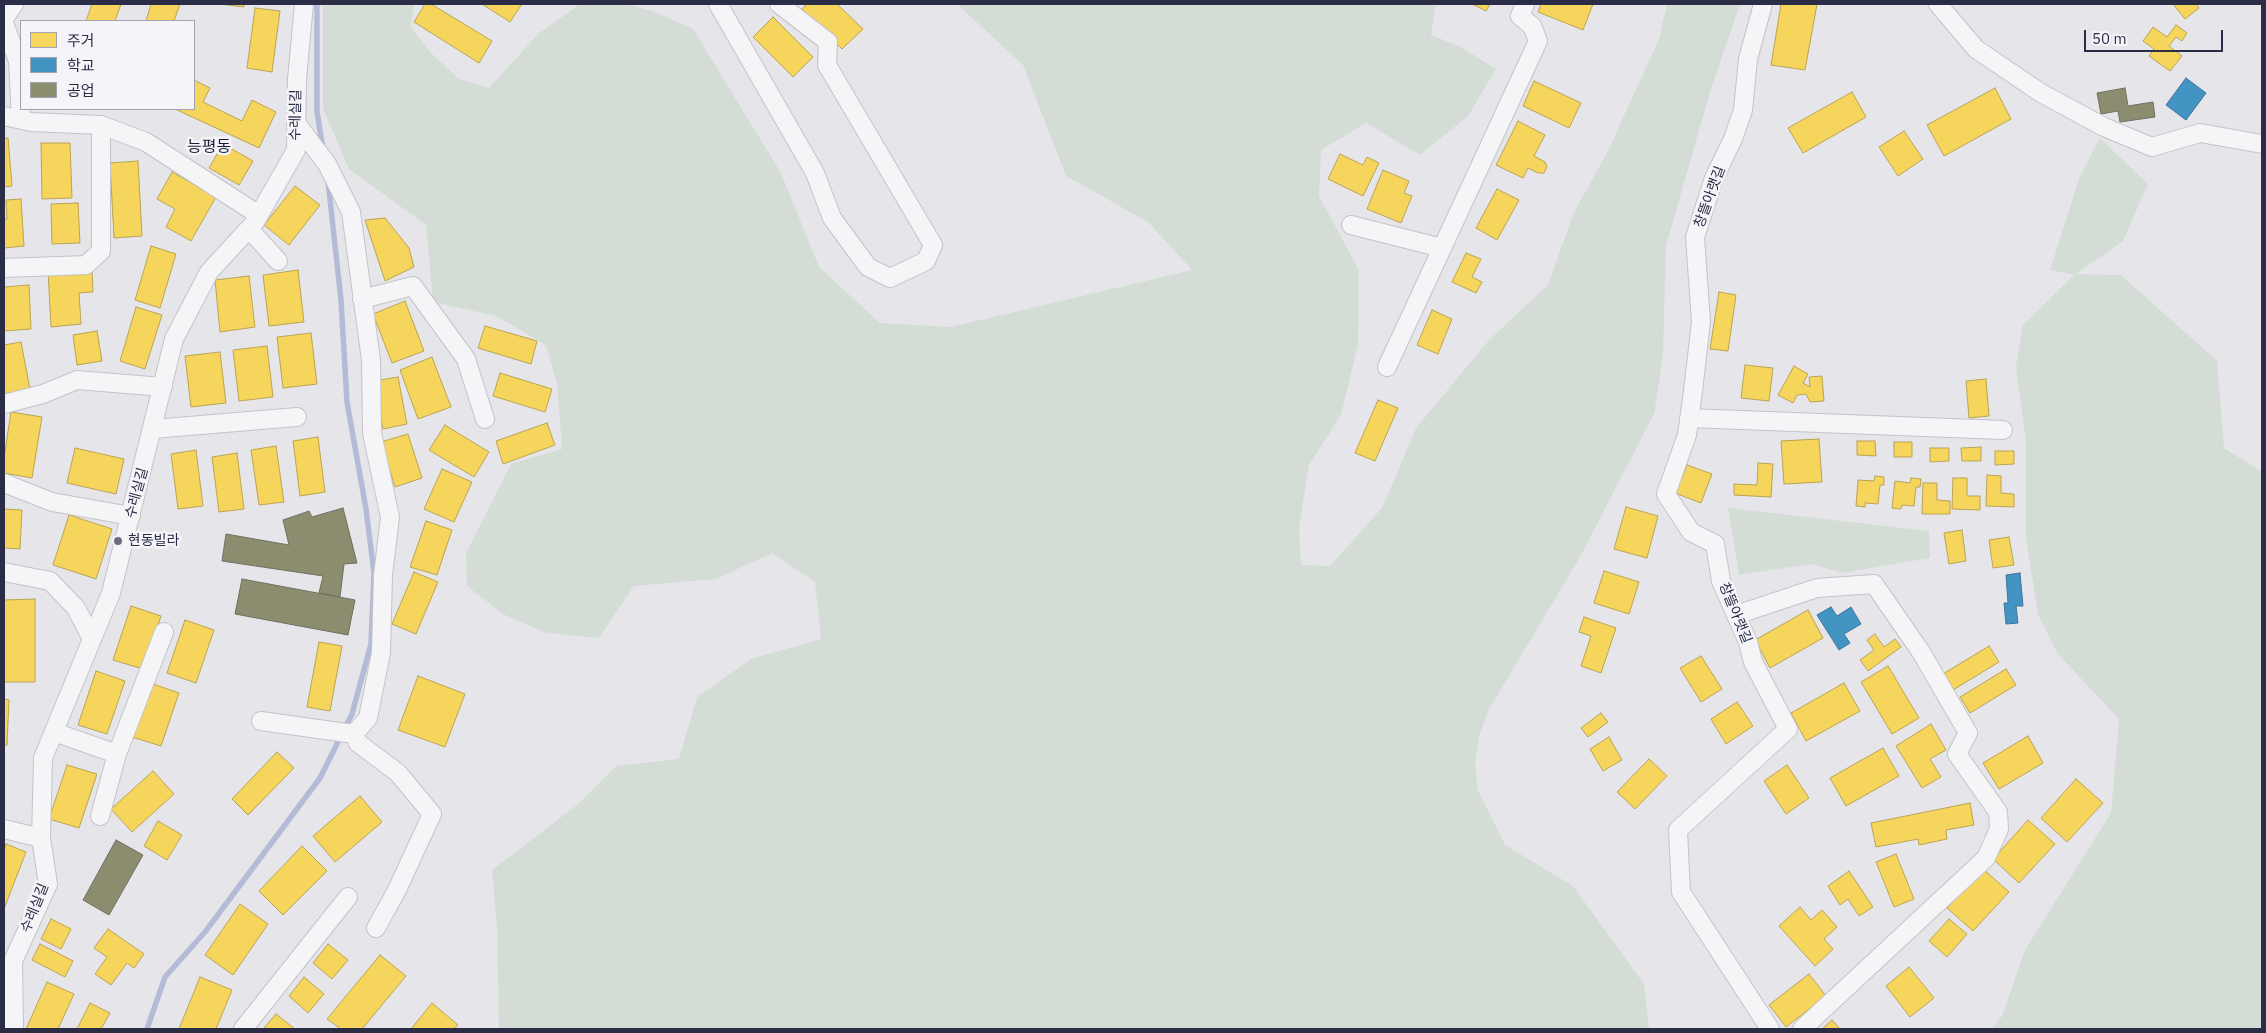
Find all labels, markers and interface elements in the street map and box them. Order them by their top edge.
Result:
legend [20,20,195,110]
scale bar [2086,20,2225,52]
text: 50 m [2092,29,2127,48]
text: 주거 [67,31,95,50]
text: 학교 [67,56,95,75]
text: 공업 [67,81,95,100]
street label: 수레실길 [287,89,305,141]
district label: 능평동 [187,137,231,157]
street label: 창뜰아랫길 [1691,164,1729,230]
street label: 수레실길 [122,466,152,520]
place label: 현동빌라 [128,533,180,549]
marker: 현동빌라 [112,535,124,547]
street label: 창뜰아랫길 [1715,580,1755,646]
street label: 수레실길 [18,881,52,935]

